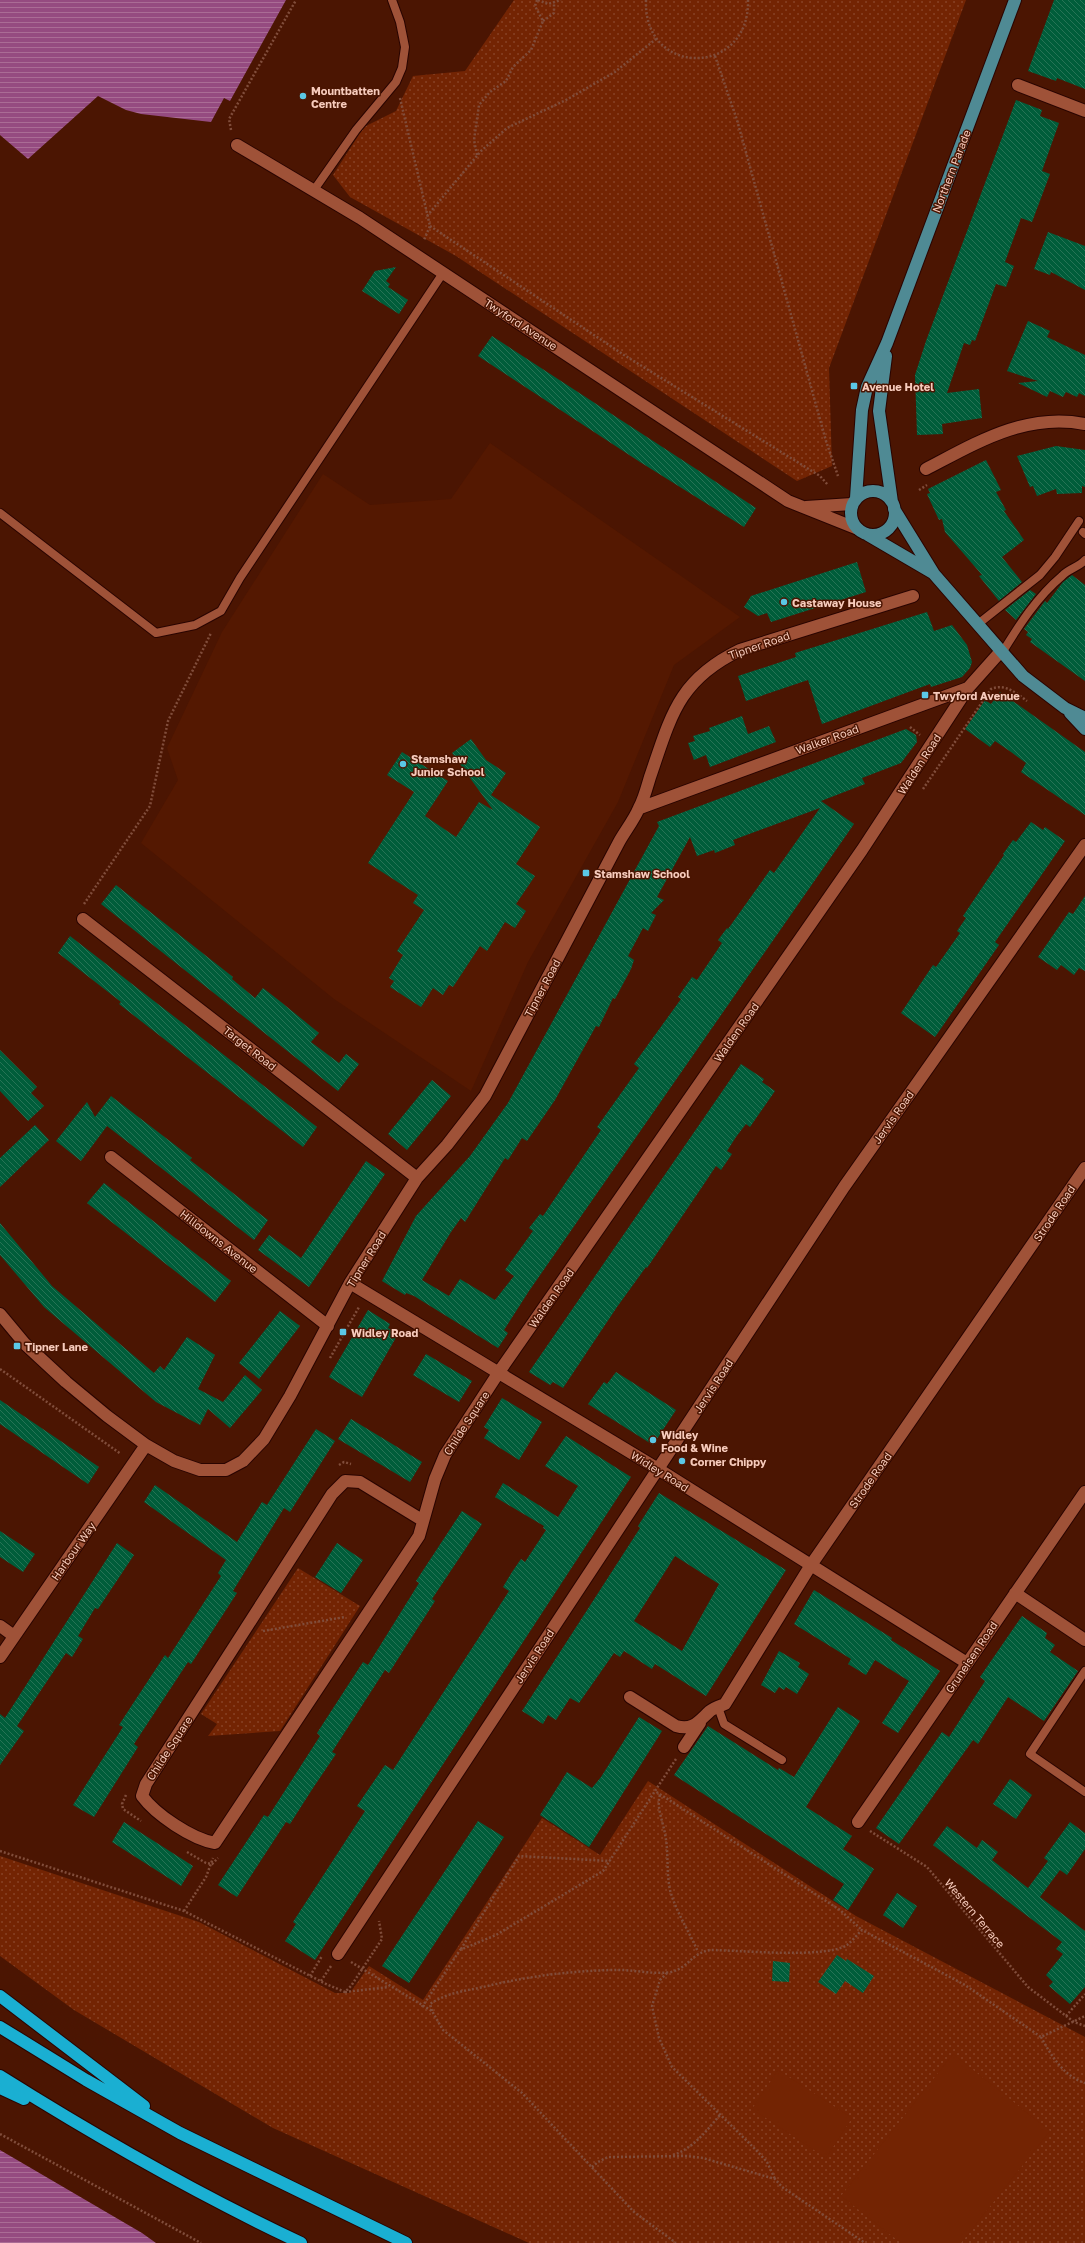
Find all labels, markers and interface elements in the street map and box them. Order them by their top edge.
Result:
place label: Mountbatten Centre [311,84,380,110]
marker: Mountbatten Centre [298,91,308,101]
street label: Northern Parade [929,128,973,214]
street label: Twyford Avenue [482,296,560,352]
place label: Avenue Hotel [862,380,934,393]
marker: Avenue Hotel [849,381,859,391]
place label: Castaway House [792,596,882,609]
marker: Castaway House [779,597,789,607]
street label: Tipner Road [727,628,791,662]
place label: Twyford Avenue [933,689,1020,702]
marker: Twyford Avenue [920,690,930,700]
street label: Walker Road [794,722,860,756]
street label: Walden Road [895,731,943,797]
place label: Stamshaw Junior School [411,752,485,778]
marker: Stamshaw Junior School [398,759,408,769]
place label: Stamshaw School [594,867,690,880]
marker: Stamshaw School [581,868,591,878]
street label: Tipner Road [521,957,563,1019]
street label: Walden Road [711,1000,761,1064]
street label: Target Road [221,1023,279,1073]
street label: Jervis Road [870,1088,916,1146]
street label: Strode Road [1030,1182,1078,1244]
street label: Hilldowns Avenue [178,1207,260,1275]
street label: Tipner Road [344,1229,388,1289]
street label: Walden Road [526,1266,576,1330]
place label: Widley Road [351,1326,418,1339]
marker: Widley Road [338,1327,348,1337]
place label: Tipner Lane [25,1340,89,1353]
marker: Tipner Lane [12,1341,22,1351]
street label: Jervis Road [691,1357,735,1415]
street label: Childe Square [440,1389,492,1457]
place label: Widley Food & Wine [661,1428,728,1454]
marker: Widley Food & Wine [648,1435,658,1445]
street label: Widley Road [629,1448,691,1494]
street label: Strode Road [846,1450,894,1510]
place label: Corner Chippy [690,1455,767,1468]
marker: Corner Chippy [677,1456,687,1466]
street label: Harbour Way [48,1519,98,1583]
street label: Gruneisen Road [942,1619,1000,1695]
street label: Jervis Road [512,1627,556,1685]
street label: Childe Square [143,1714,195,1782]
street label: Western Terrace [942,1876,1008,1950]

